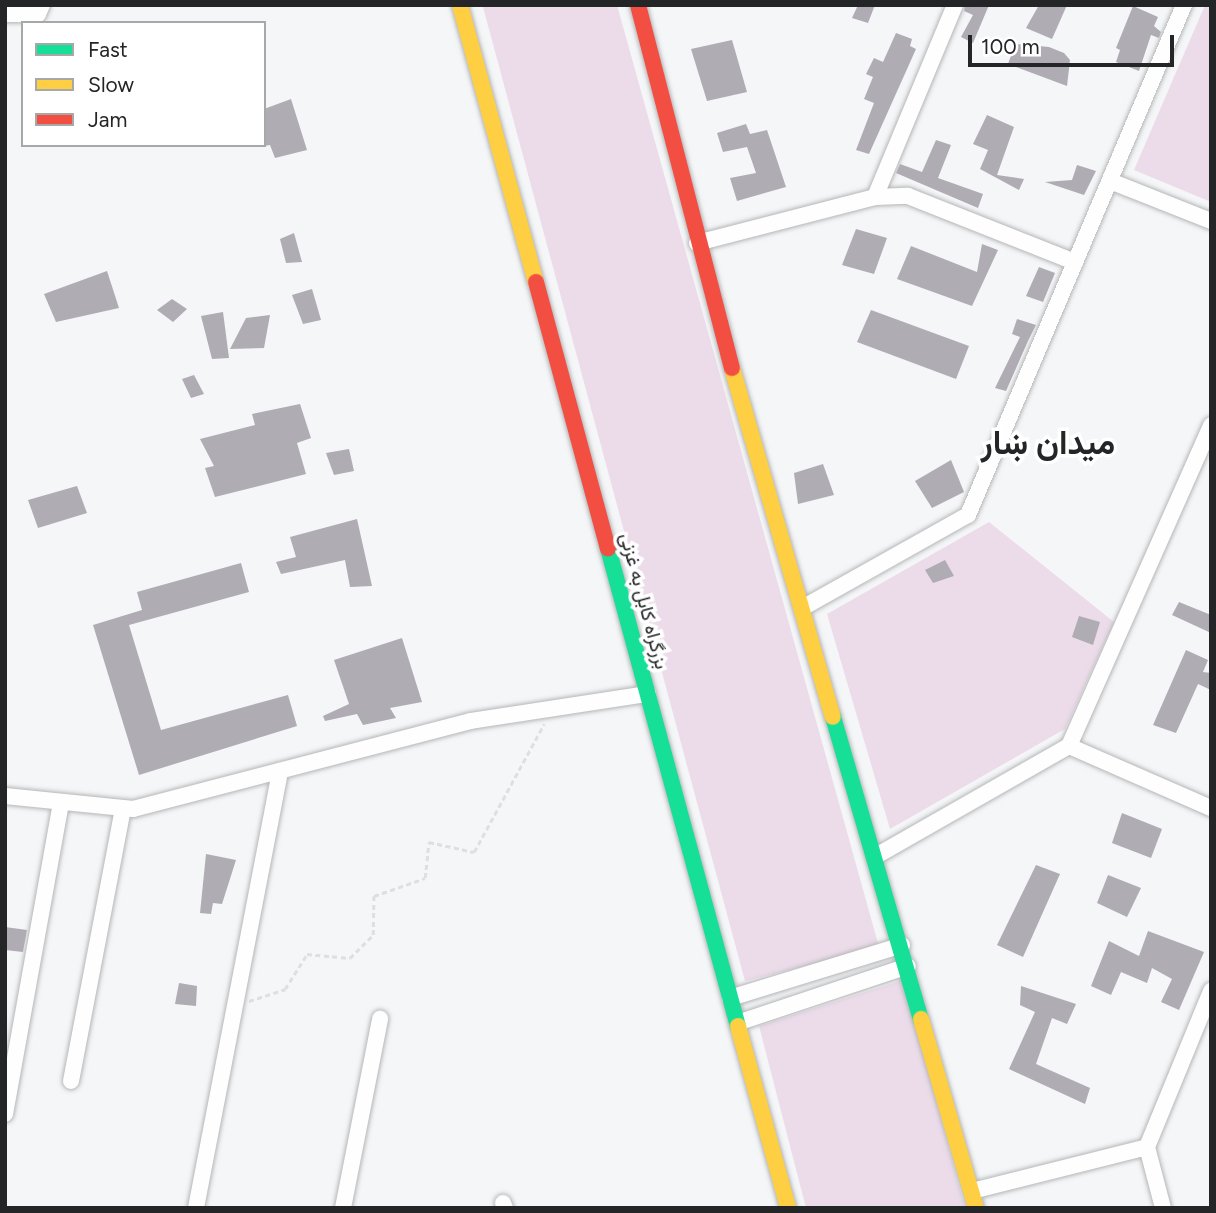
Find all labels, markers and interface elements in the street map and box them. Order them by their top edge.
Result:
legend [21,21,266,147]
scale bar [971,21,1178,65]
text: 100 m [981,34,1040,59]
text: Fast [88,37,128,62]
text: Slow [88,72,134,97]
text: Jam [88,107,127,132]
district label: میدان ښار [981,423,1115,463]
street label: بزرگراه کابل به غزنی [615,530,673,672]

